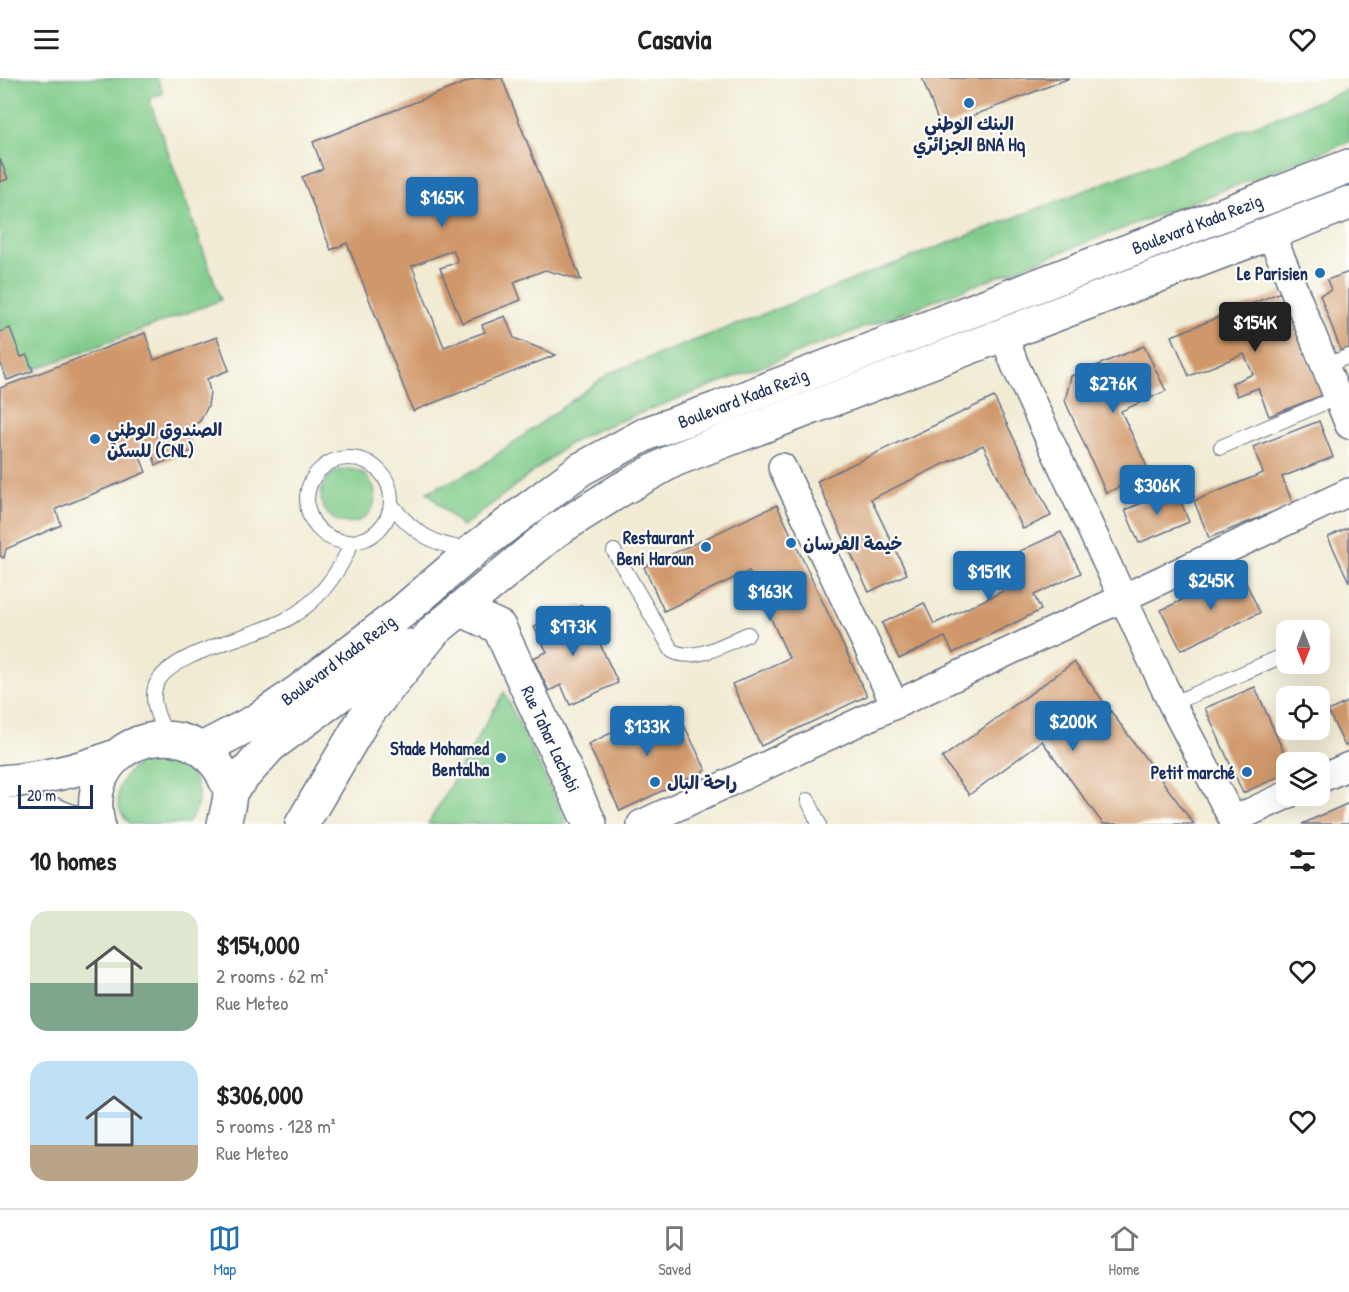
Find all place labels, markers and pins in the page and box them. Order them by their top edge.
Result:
marker: البنك الوطني الجزائري BNA Hq [962,96,976,110]
place label: البنك الوطني الجزائري BNA Hq [913,111,1026,159]
pin: $165K [400,177,484,228]
place label: Le Parisien [1237,261,1308,286]
marker: Le Parisien [1313,266,1327,280]
pin: $154K [1213,302,1297,353]
pin: $276K [1071,363,1155,414]
place label: الصندوق الوطني للسكن (CNL) [107,417,222,463]
marker: الصندوق الوطني للسكن (CNL) [88,432,102,446]
pin: $306K [1115,465,1199,516]
place label: Restaurant Beni Haroun [616,525,695,571]
place label: خيمة الفرسان [803,531,902,556]
marker: خيمة الفرسان [784,536,798,550]
marker: Restaurant Beni Haroun [699,540,713,554]
pin: $151K [947,551,1031,602]
pin: $245K [1169,560,1253,611]
pin: $163K [728,571,812,622]
pin: $173K [531,606,615,657]
pin: $200K [1031,701,1115,752]
pin: $133K [605,706,689,757]
place label: Stade Mohamed Bentalha [390,736,490,782]
marker: Stade Mohamed Bentalha [494,751,508,765]
place label: Petit marché [1151,760,1236,785]
marker: Petit marché [1240,765,1254,779]
place label: راحة البال [667,770,737,795]
marker: راحة البال [648,775,662,789]

